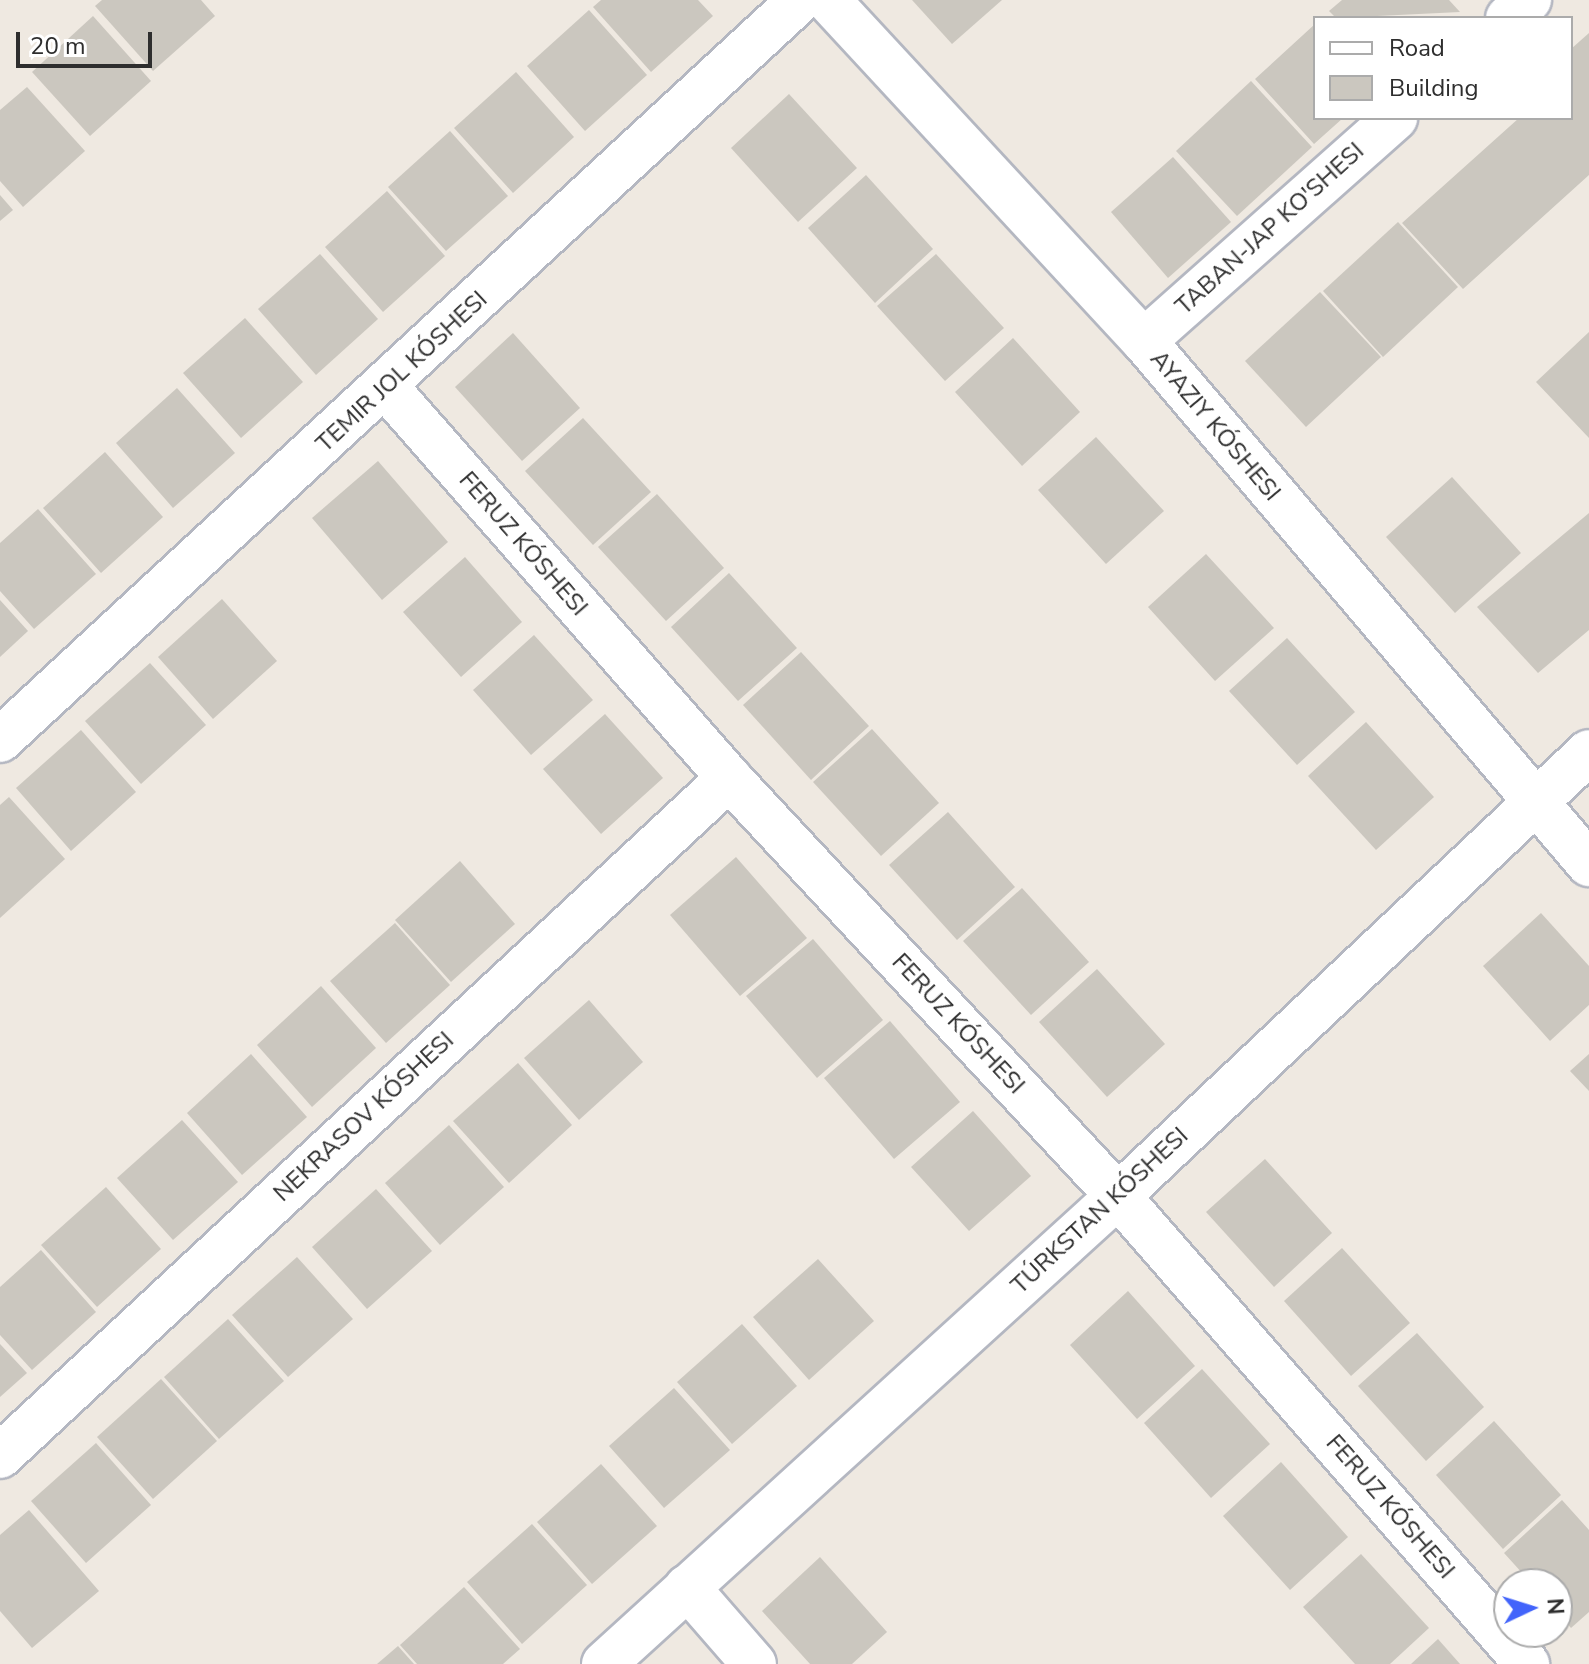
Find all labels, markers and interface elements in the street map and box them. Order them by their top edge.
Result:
scale bar [20,16,156,66]
legend [1313,16,1573,120]
text: 20 m [30,30,86,62]
text: Road [1389,32,1445,64]
text: Building [1389,72,1479,104]
street label: TABAN-JAP KO'SHESI [1170,137,1370,321]
street label: TEMIR JOL KÓSHESI [311,285,493,459]
street label: AYAZIY KÓSHESI [1144,345,1286,507]
street label: FERUZ KÓSHESI [453,466,593,622]
street label: FERUZ KÓSHESI [886,948,1030,1100]
street label: NEKRASOV KÓSHESI [268,1026,460,1208]
street label: TÚRKSTAN KÓSHESI [1006,1122,1194,1300]
street label: FERUZ KÓSHESI [1320,1429,1460,1585]
north arrow [1493,1568,1573,1648]
text: N [1539,1597,1570,1616]

